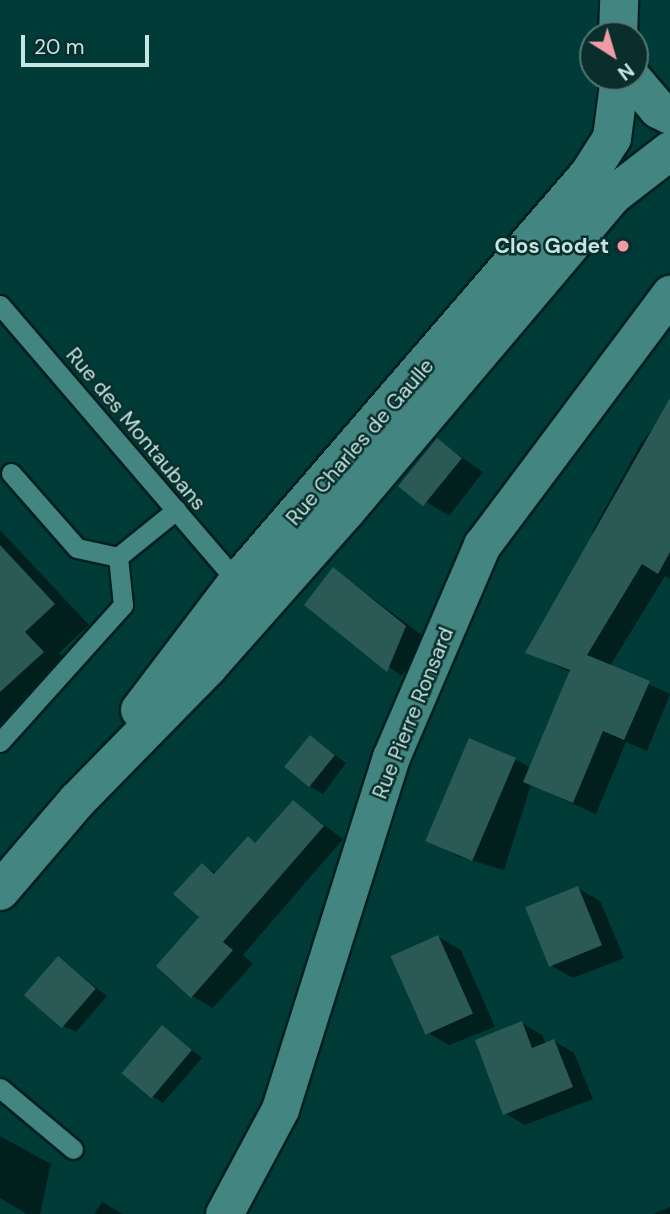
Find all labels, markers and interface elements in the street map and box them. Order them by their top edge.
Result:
scale bar [24,21,152,65]
north arrow [579,21,649,91]
text: 20 m [34,33,85,61]
text: N [613,57,639,86]
place label: Clos Godet [494,233,609,259]
marker: Clos Godet [615,238,631,254]
street label: Rue des Montaubans [61,343,211,515]
street label: Rue Charles de Gaulle [281,354,439,530]
street label: Rue Pierre Ronsard [367,624,459,802]

